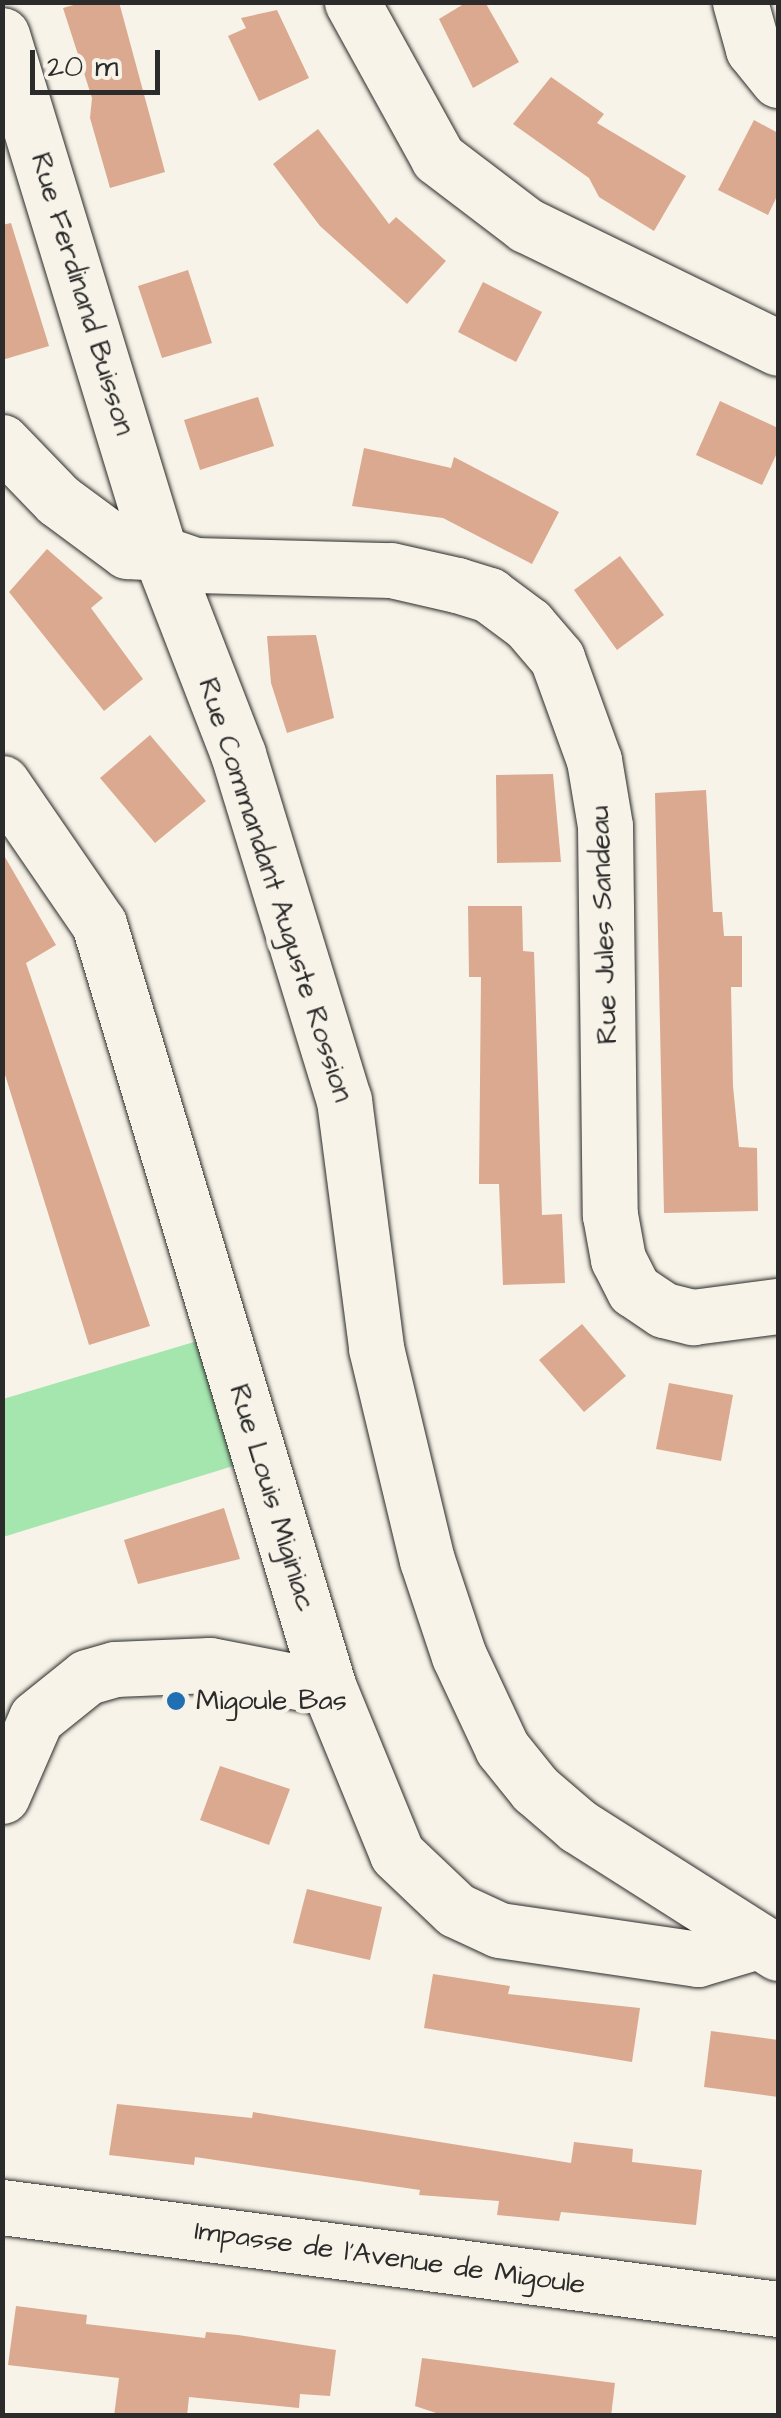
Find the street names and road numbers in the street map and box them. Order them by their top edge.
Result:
street label: Rue Ferdinand Buisson [23,149,141,439]
street label: Rue Commandant Auguste Rossion [191,674,359,1106]
street label: Rue Jules Sandeau [583,805,625,1045]
street label: Rue Louis Miginiac [221,1380,323,1616]
street label: Impasse de l'Avenue de Migoule [192,2214,588,2302]

